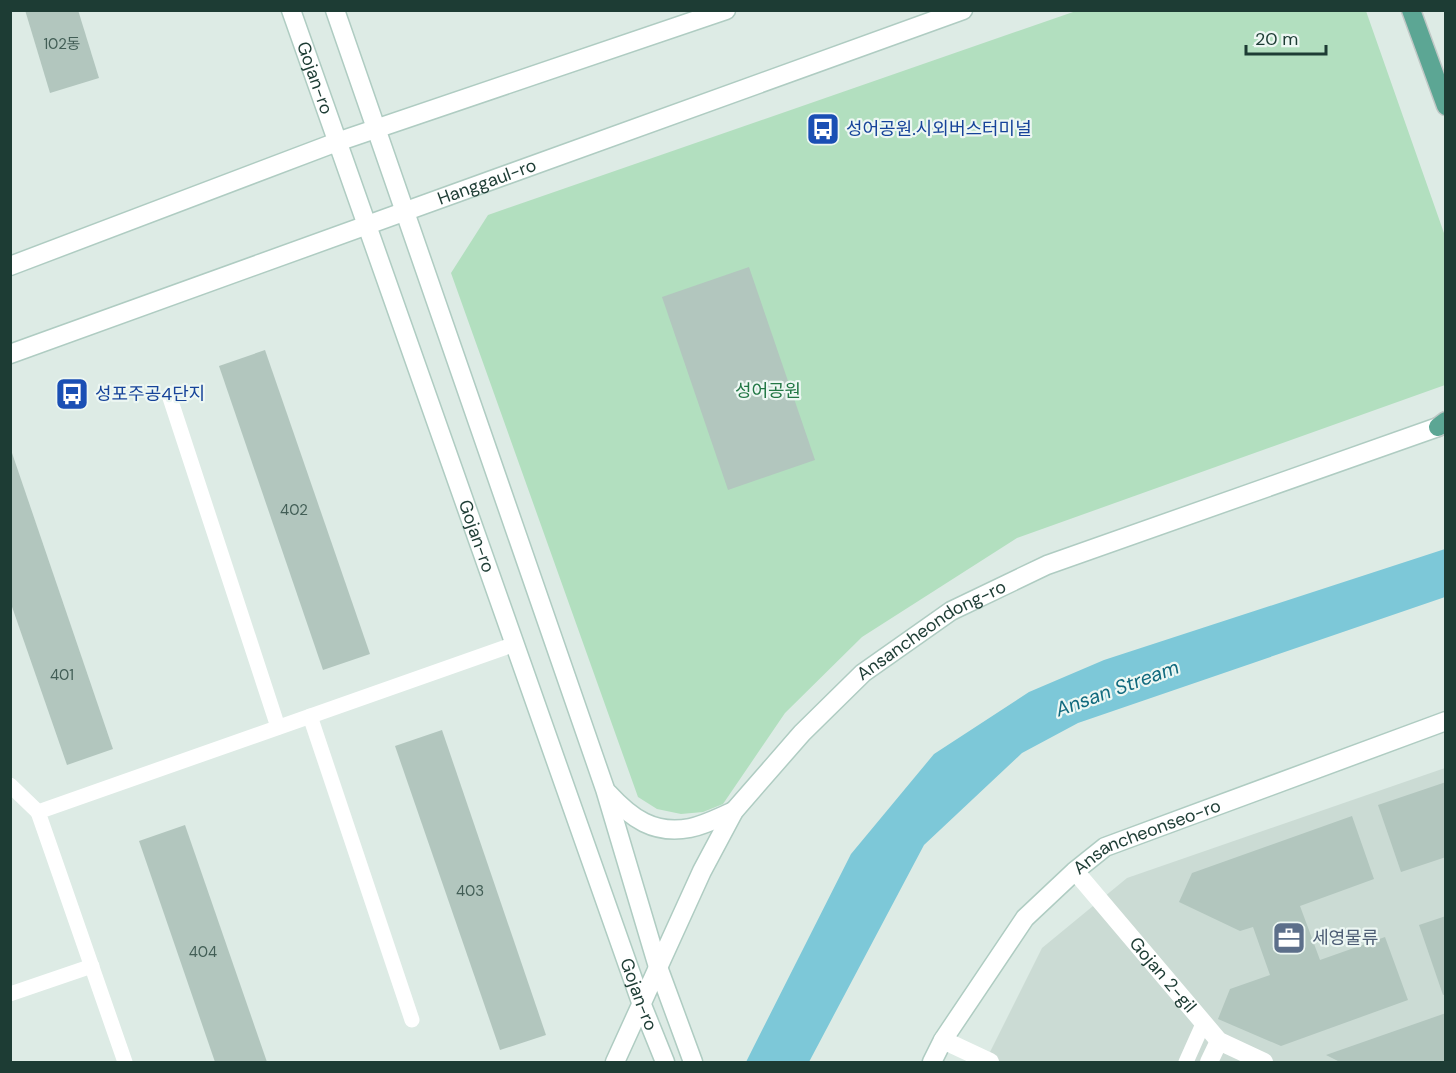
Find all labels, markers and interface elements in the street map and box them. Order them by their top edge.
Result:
scale bar [1246,18,1326,56]
text: 20 m [1255,27,1298,51]
house number: 102동 [43,34,81,54]
street label: Gojan-ro [291,38,339,118]
bus stop icon: 성어공원.시외버스터미널 [805,111,841,147]
place label: 성어공원.시외버스터미널 [846,117,1032,141]
street label: Hanggaul-ro [434,153,540,211]
bus stop icon: 성포주공4단지 [54,376,90,412]
park label: 성어공원 [735,379,801,403]
place label: 성포주공4단지 [95,382,205,406]
street label: Gojan-ro [453,497,501,576]
house number: 402 [280,500,308,520]
street label: Ansancheondong-ro [852,574,1010,686]
water label: Ansan Stream [1051,654,1182,723]
house number: 401 [50,665,74,685]
street label: Ansancheonseo-ro [1068,793,1224,880]
house number: 403 [456,881,484,901]
office icon: 세영물류 [1271,920,1307,956]
place label: 세영물류 [1312,926,1378,950]
street label: Gojan 2-gil [1124,932,1202,1018]
house number: 404 [189,942,217,962]
street label: Gojan-ro [614,955,663,1034]

